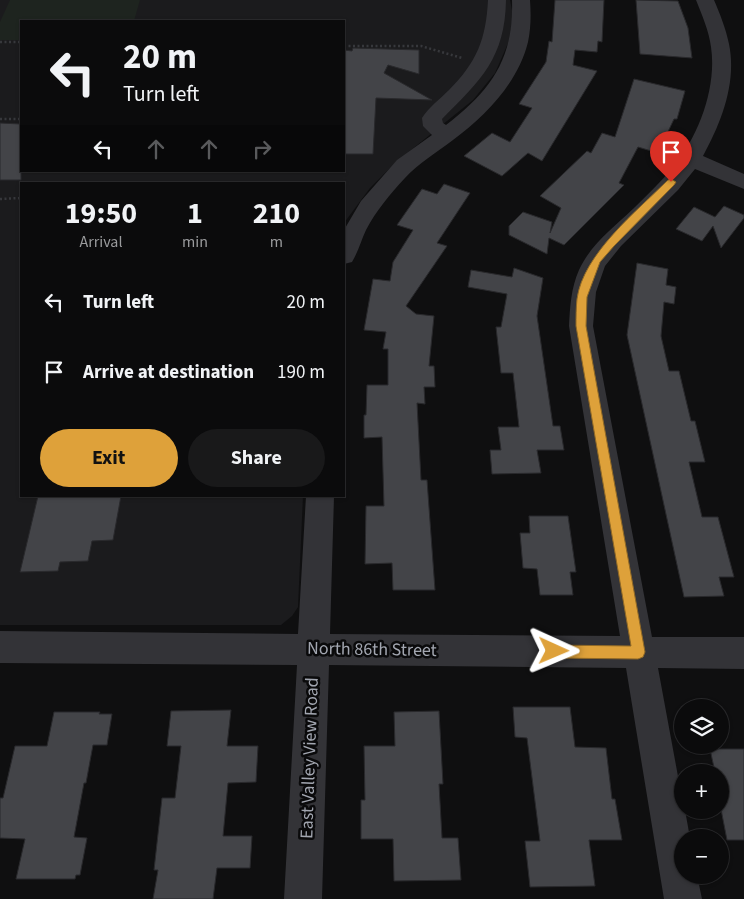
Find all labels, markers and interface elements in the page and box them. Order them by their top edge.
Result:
text: 20 m [123,32,197,82]
icon: left [40,40,105,105]
text: Turn left [123,78,199,110]
pin [650,131,692,182]
icon: left [89,135,117,163]
icon: ahead [142,135,170,163]
icon: ahead [195,135,223,163]
icon: right [248,135,276,163]
icon: arrive [657,138,685,166]
text: 19:50 [65,192,137,235]
text: 1 [187,192,203,235]
text: 210 [253,192,300,235]
text: Arrival [79,231,122,253]
text: min [182,231,208,253]
text: m [270,231,283,253]
icon: left [40,288,68,316]
text: Turn left [83,289,154,316]
text: 20 m [287,289,325,316]
icon: arrive [40,358,68,386]
text: Arrive at destination [83,359,254,386]
text: 190 m [277,359,325,386]
button: Exit [40,429,178,487]
button: Share [188,429,325,487]
position arrow [527,624,579,676]
street label: North 86th Street [307,636,437,663]
street label: East Valley View Road [294,677,325,839]
map controls [674,699,729,884]
button: layers [674,699,729,754]
button: + [674,764,729,819]
button: − [674,829,729,884]

